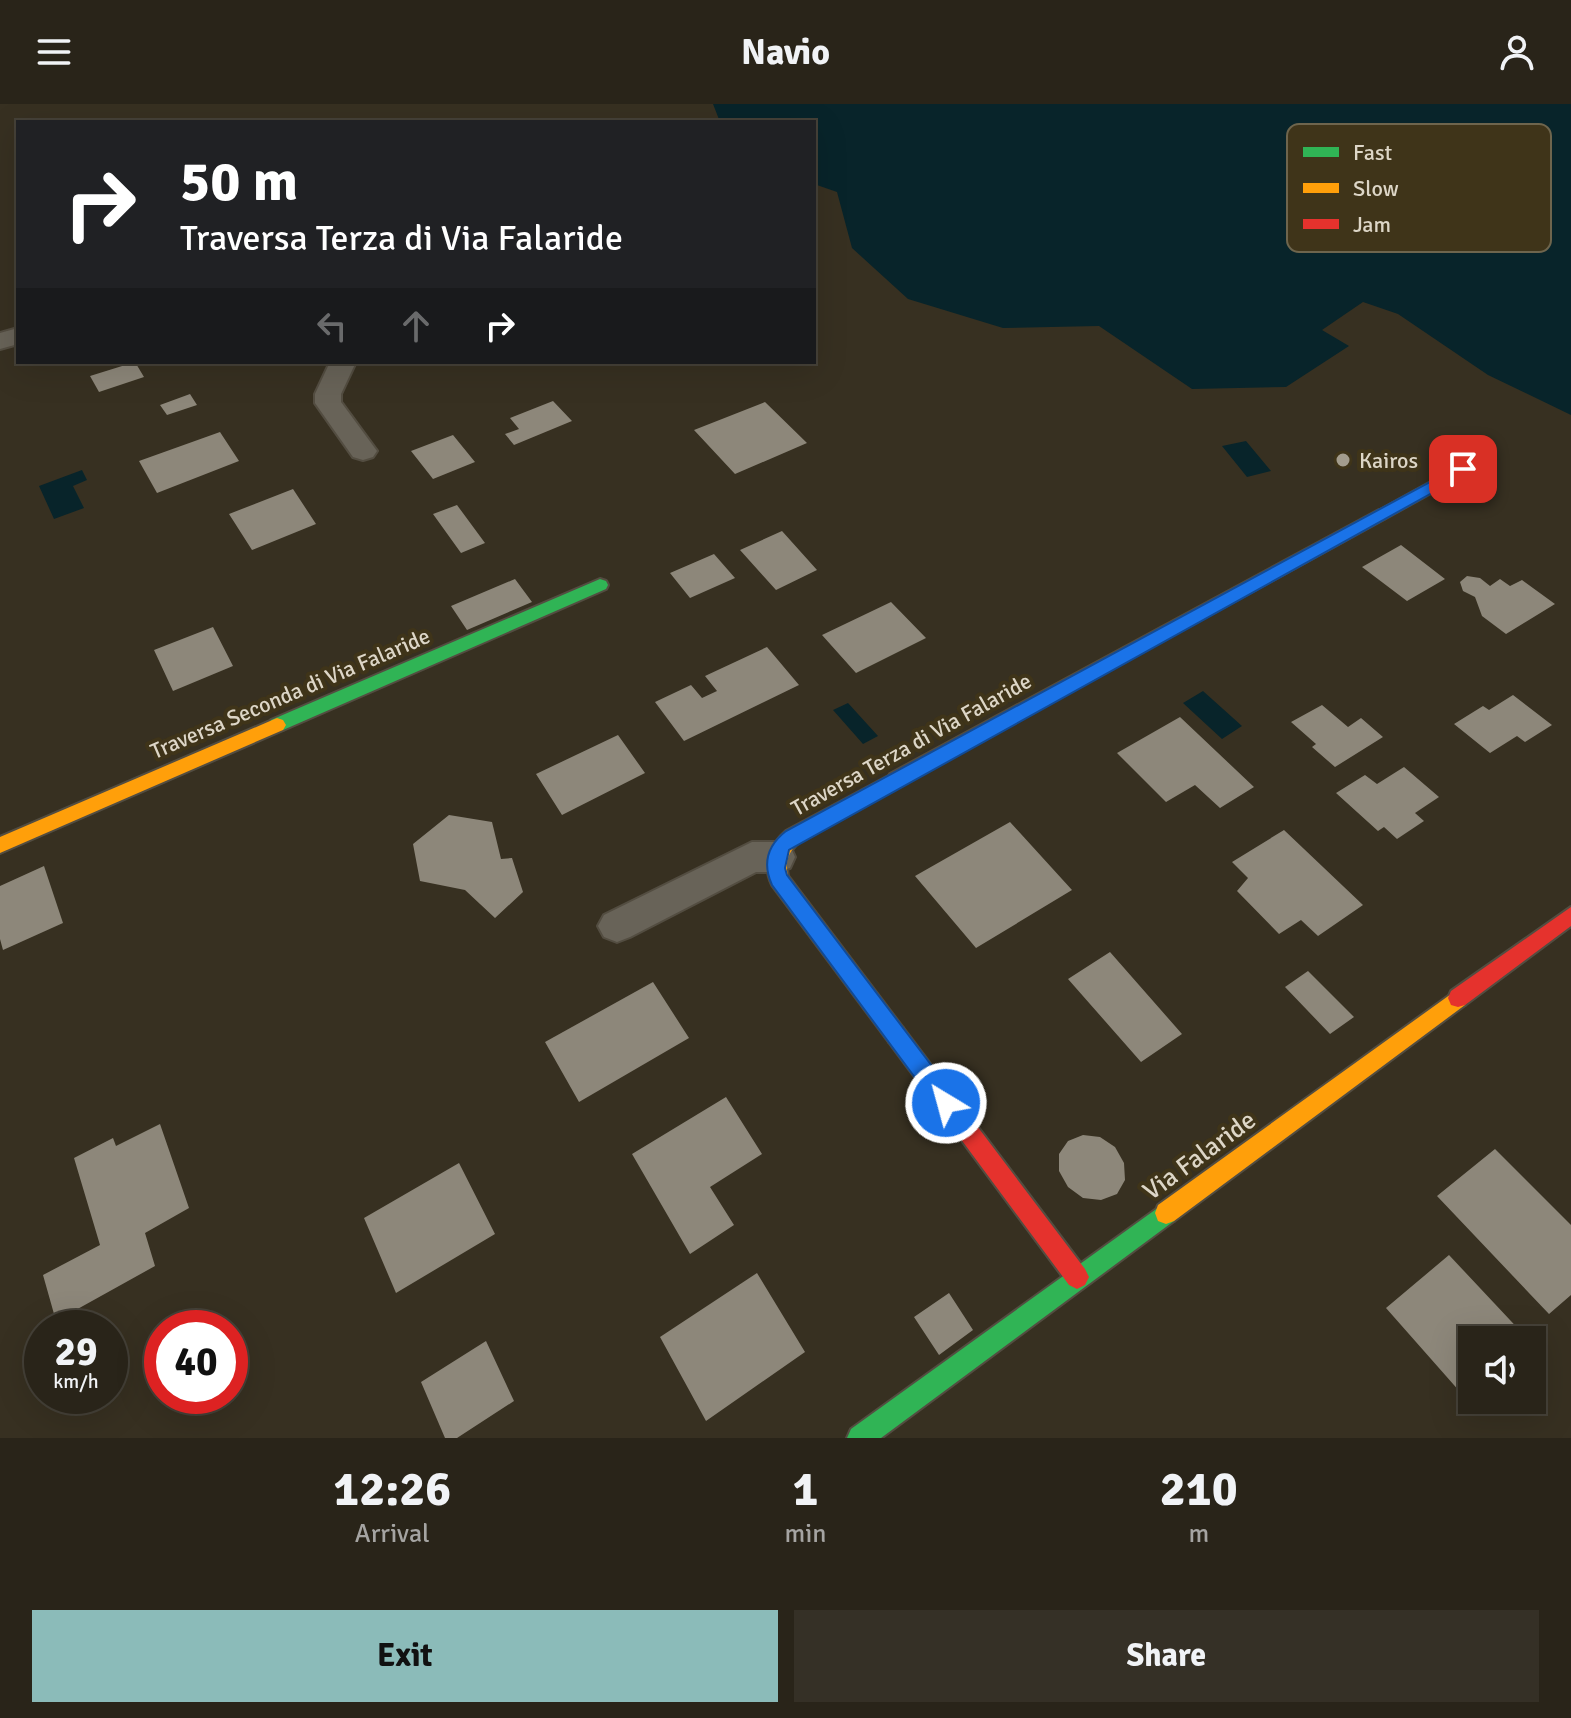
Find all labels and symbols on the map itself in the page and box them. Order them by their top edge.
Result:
legend [1287,124,1551,252]
text: Fast [1353,139,1393,166]
text: Slow [1353,175,1399,202]
text: Jam [1353,211,1391,238]
pin [1429,435,1497,503]
place label: Kairos [1359,447,1418,474]
marker: Kairos [1334,451,1352,469]
street label: Traversa Seconda di Via Falaride [146,622,434,765]
street label: Traversa Terza di Via Falaride [786,667,1036,822]
position arrow [904,1061,988,1145]
street label: Via Falaride [1137,1104,1262,1207]
speed limit sign: 40 [144,1310,248,1414]

